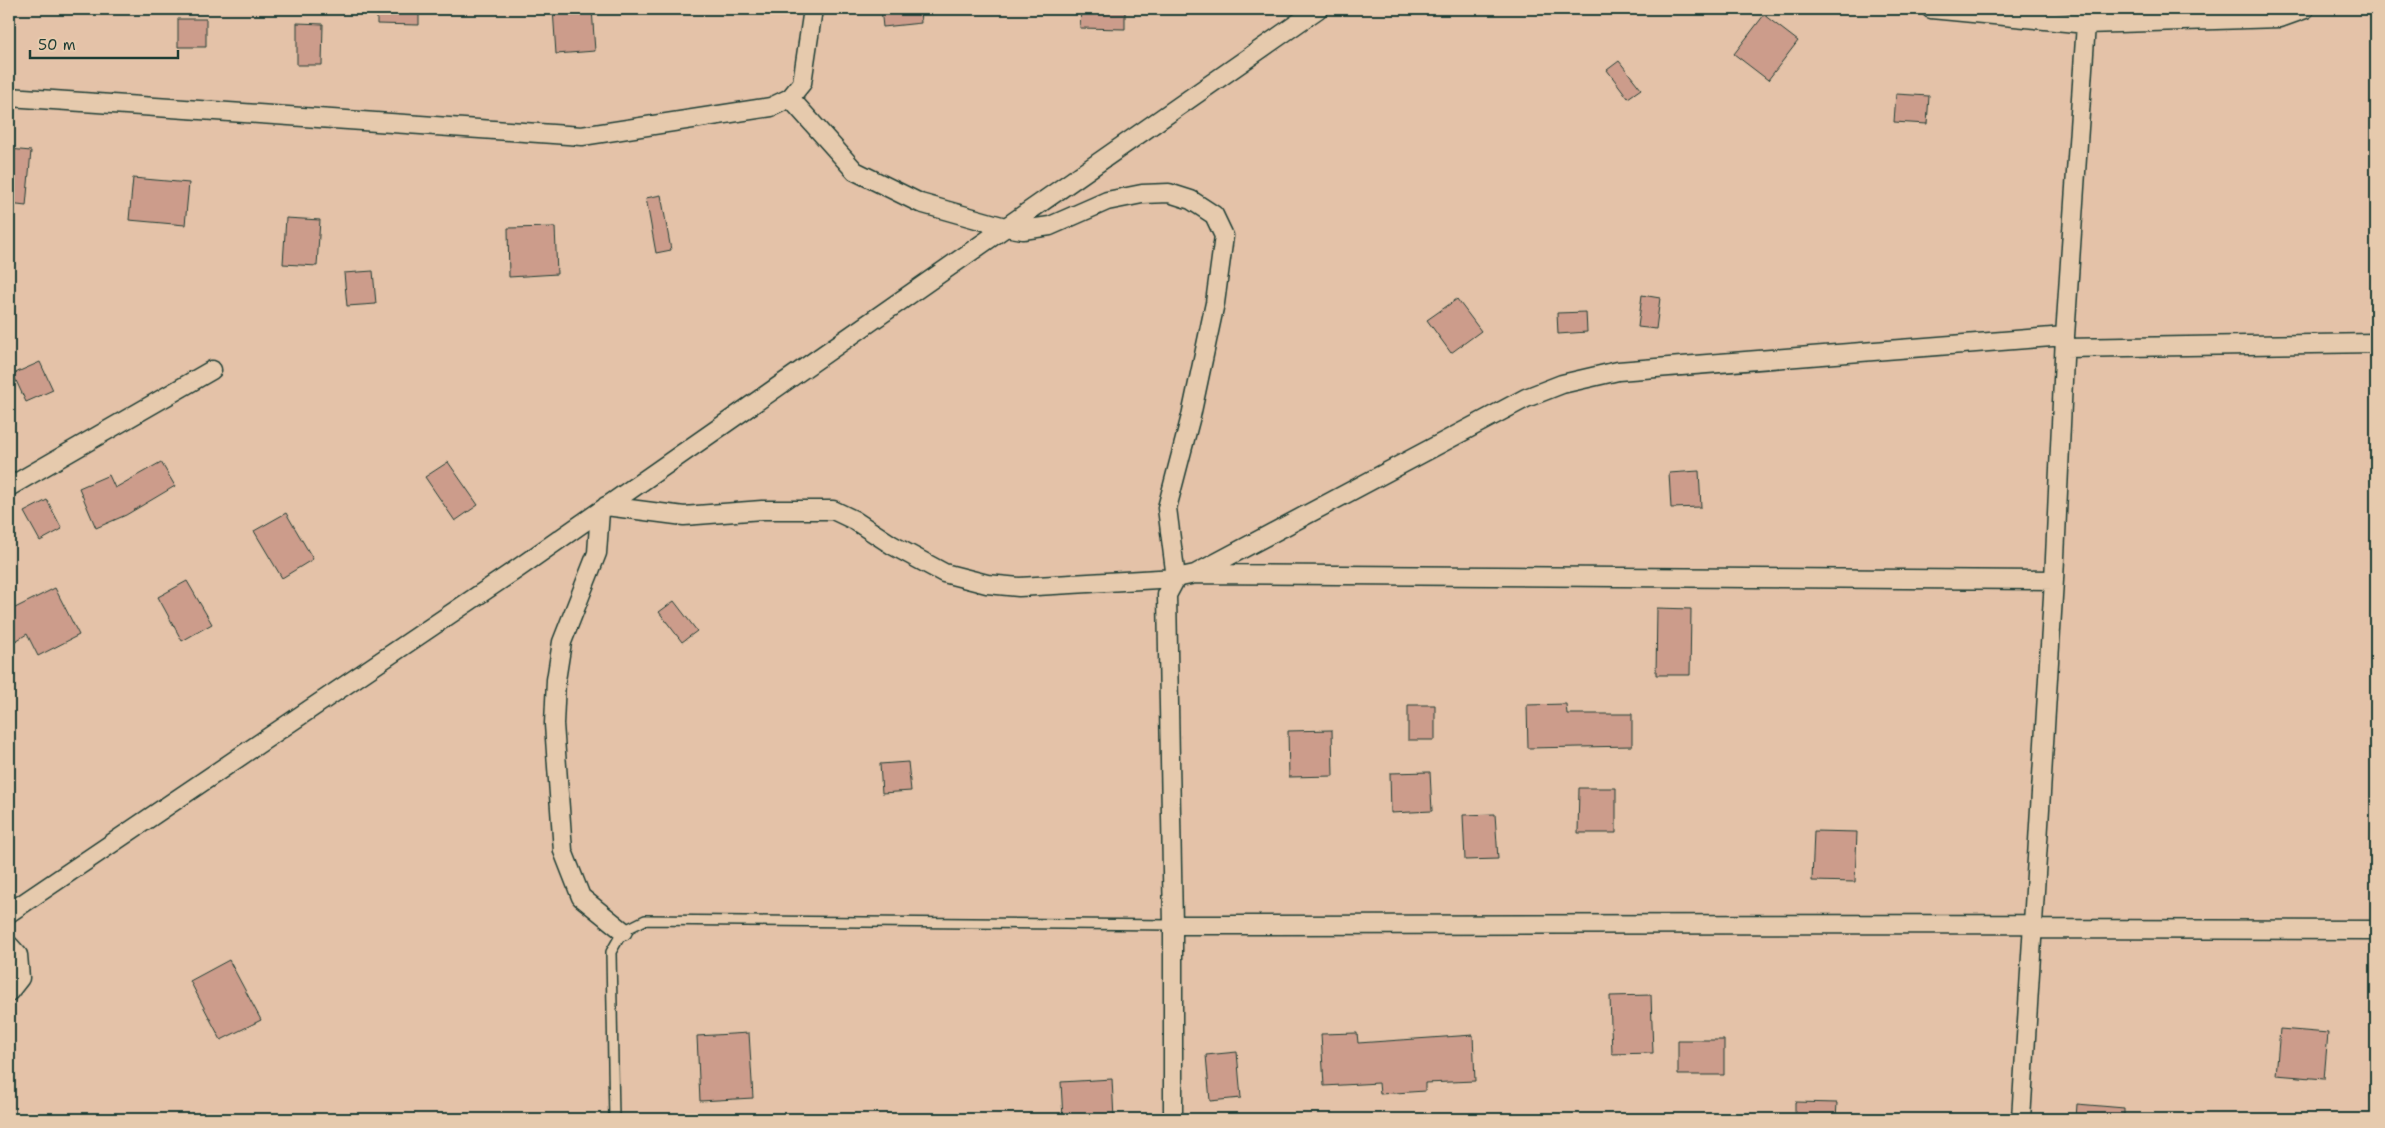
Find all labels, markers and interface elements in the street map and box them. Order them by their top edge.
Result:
scale bar [30,28,178,60]
text: 50 m [38,35,76,55]

